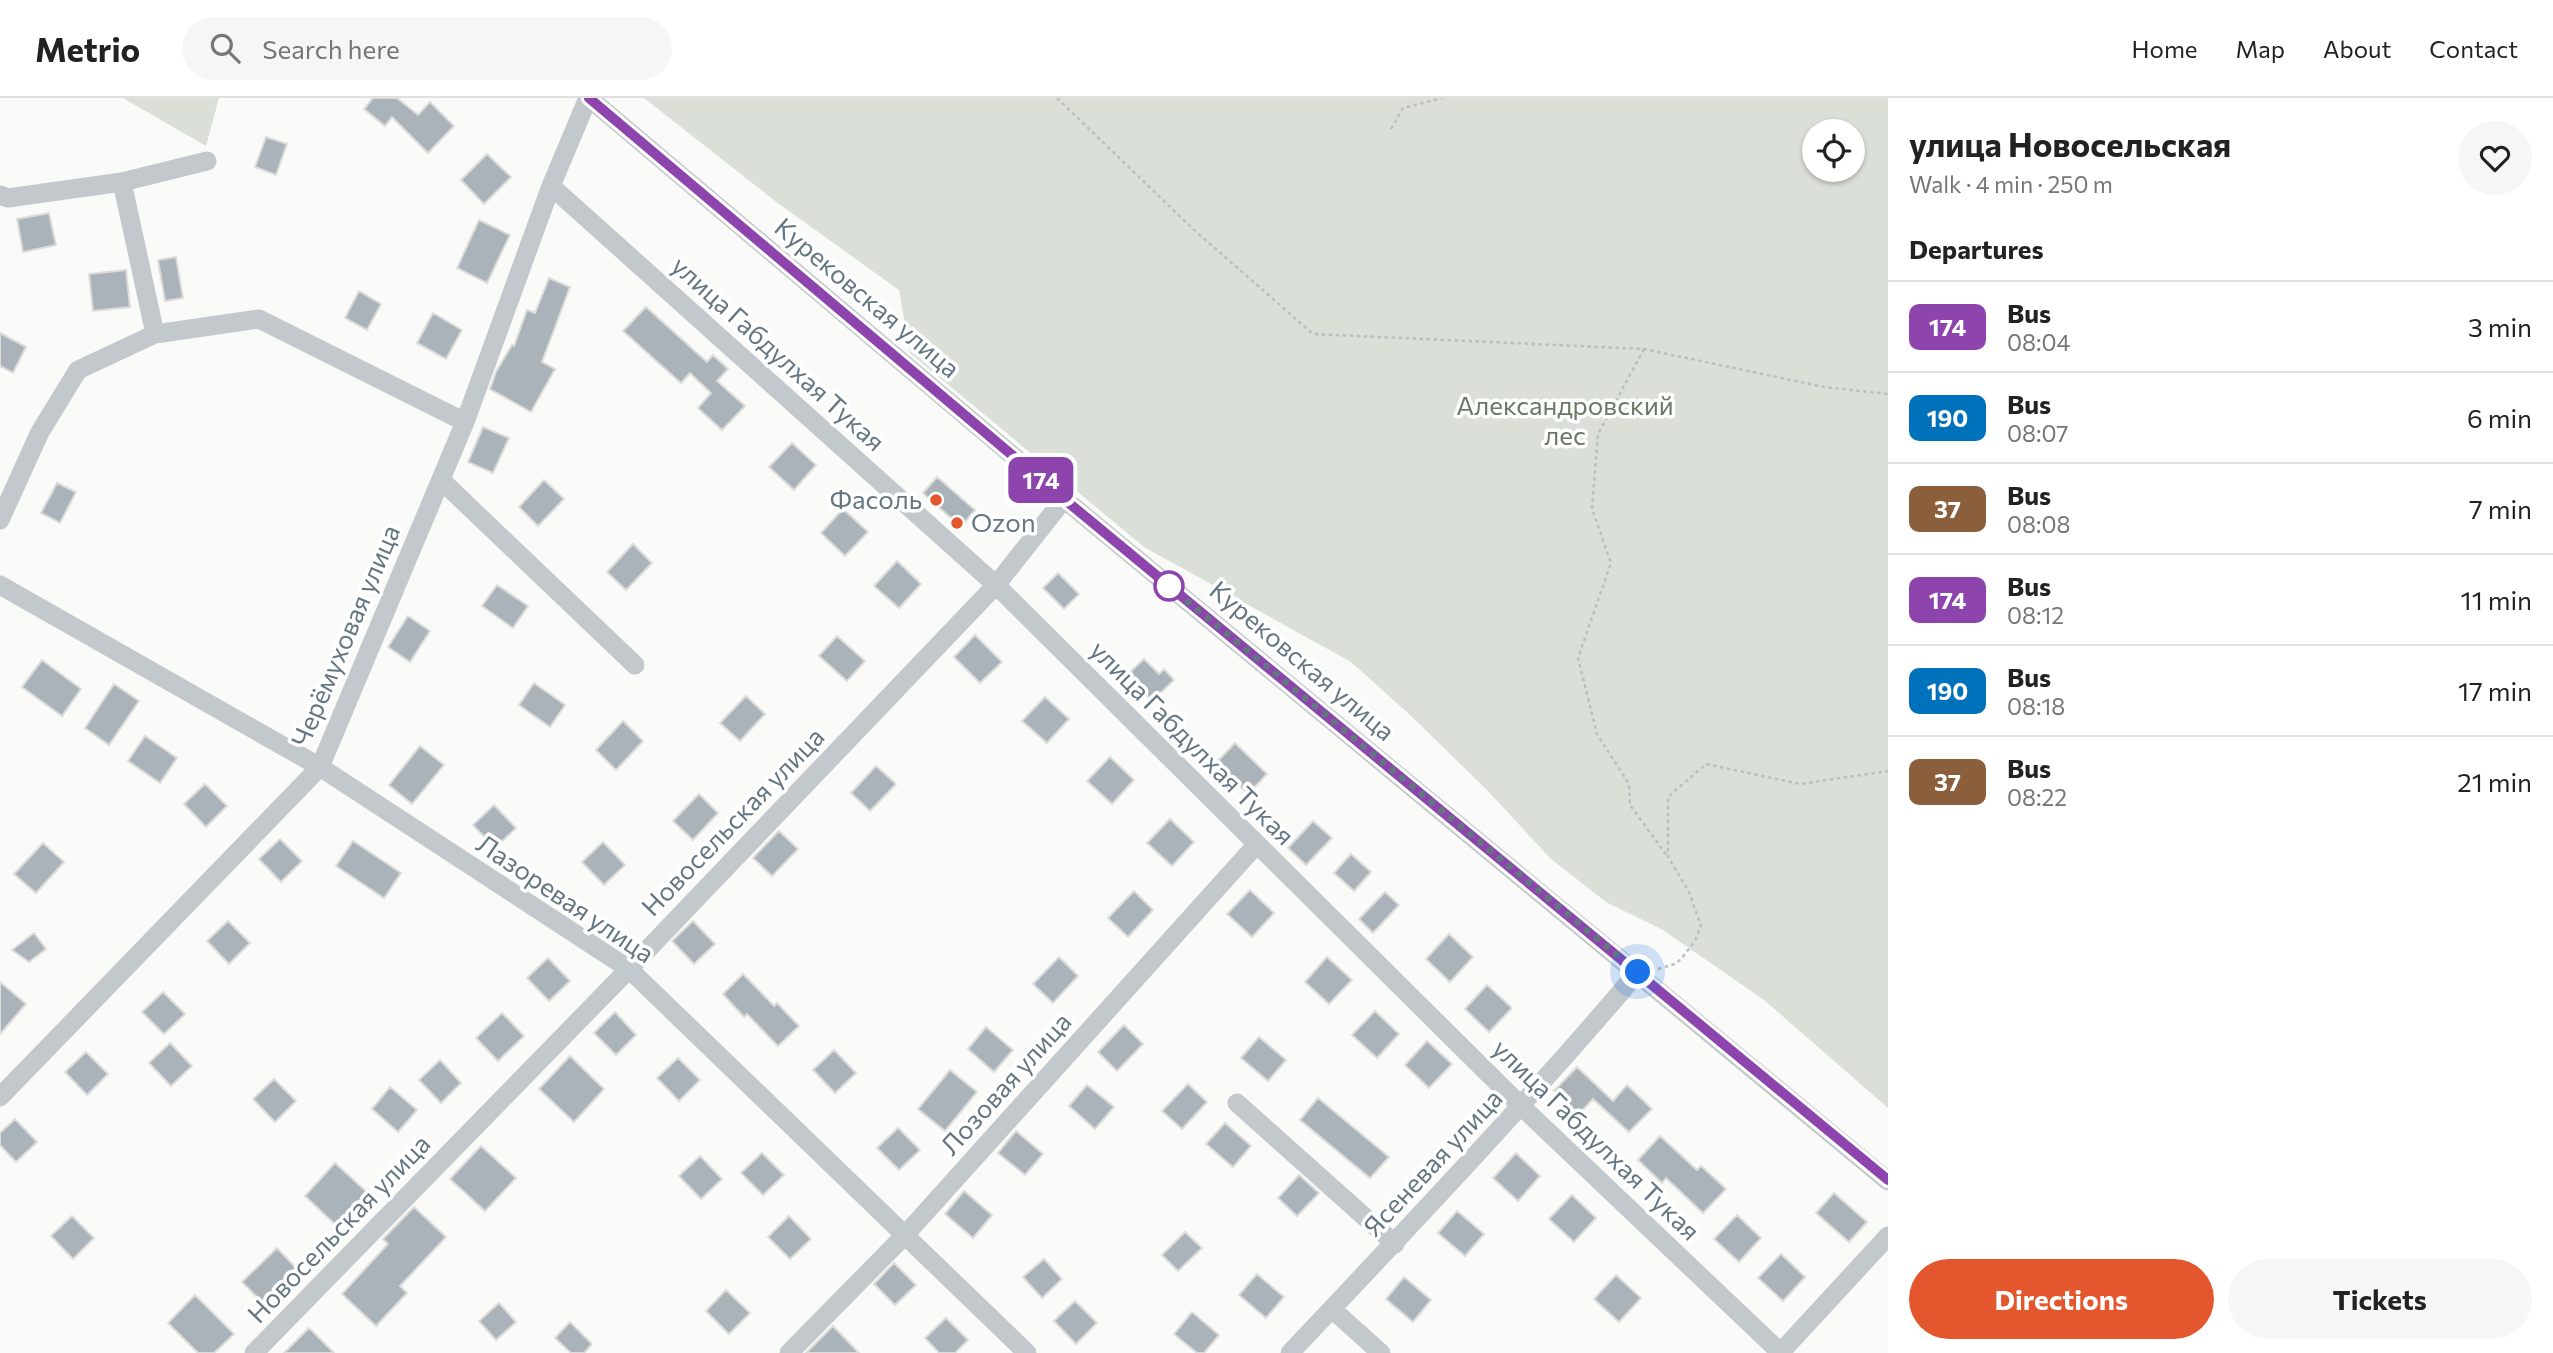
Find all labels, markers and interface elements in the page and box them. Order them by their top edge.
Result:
search box [182,17,672,80]
text: Metrio [35,28,140,69]
icon: search [206,29,244,67]
text: Search here [262,33,400,64]
text: Home [2132,34,2198,63]
text: Map [2236,34,2285,63]
text: About [2323,34,2391,63]
text: Contact [2429,34,2518,63]
map controls [1802,119,1865,182]
button: locate [1802,119,1865,182]
button: heart [2458,121,2532,195]
text: улица Новосельская [1909,123,2231,164]
text: Walk · 4 min · 250 m [1909,170,2113,198]
street label: Курековская улица [769,211,967,383]
text: Departures [1909,233,2044,264]
street label: улица Габдулхая Тукая [666,249,892,457]
text: Bus [2007,297,2051,328]
text: 3 min [2468,311,2532,342]
text: 174 [1929,312,1966,341]
text: 08:04 [2007,328,2070,356]
text: Bus [2007,388,2051,419]
park label: Александровский лес [1456,389,1674,450]
text: 6 min [2467,402,2532,433]
text: 190 [1927,403,1968,432]
text: 08:07 [2007,419,2068,447]
line badge: 174 [1001,457,1081,503]
text: 174 [1022,465,1060,494]
text: Bus [2007,479,2051,510]
place label: Фасоль [830,483,922,514]
marker: Фасоль [928,492,944,508]
text: 7 min [2469,493,2532,524]
text: 37 [1934,494,1961,523]
place label: Ozon [971,506,1036,537]
text: 08:08 [2007,510,2070,538]
marker: Ozon [949,515,965,531]
street label: Черёмуховая улица [284,520,405,751]
text: Bus [2007,570,2051,601]
unlabelled marker [1154,571,1184,601]
street label: Курековская улица [1204,574,1402,746]
text: 11 min [2461,584,2532,615]
text: 174 [1929,585,1966,614]
text: 08:12 [2007,601,2064,629]
street label: улица Габдулхая Тукая [1085,633,1302,850]
text: Bus [2007,661,2051,692]
text: 17 min [2458,675,2532,706]
text: 190 [1927,676,1968,705]
text: 08:18 [2007,692,2065,720]
street label: Новосельская улица [634,721,830,921]
text: Bus [2007,752,2051,783]
text: 21 min [2457,766,2532,797]
text: 37 [1934,767,1961,796]
text: 08:22 [2007,783,2067,811]
street label: Лазоревая улица [471,827,660,969]
your location [1620,954,1655,989]
street label: Лозовая улица [933,1006,1077,1160]
street label: улица Габдулхая Тукая [1487,1032,1707,1246]
street label: Ясеневая улица [1356,1082,1508,1242]
street label: Новосельская улица [240,1128,436,1328]
button: Directions [1909,1259,2214,1339]
button: Tickets [2228,1259,2532,1339]

